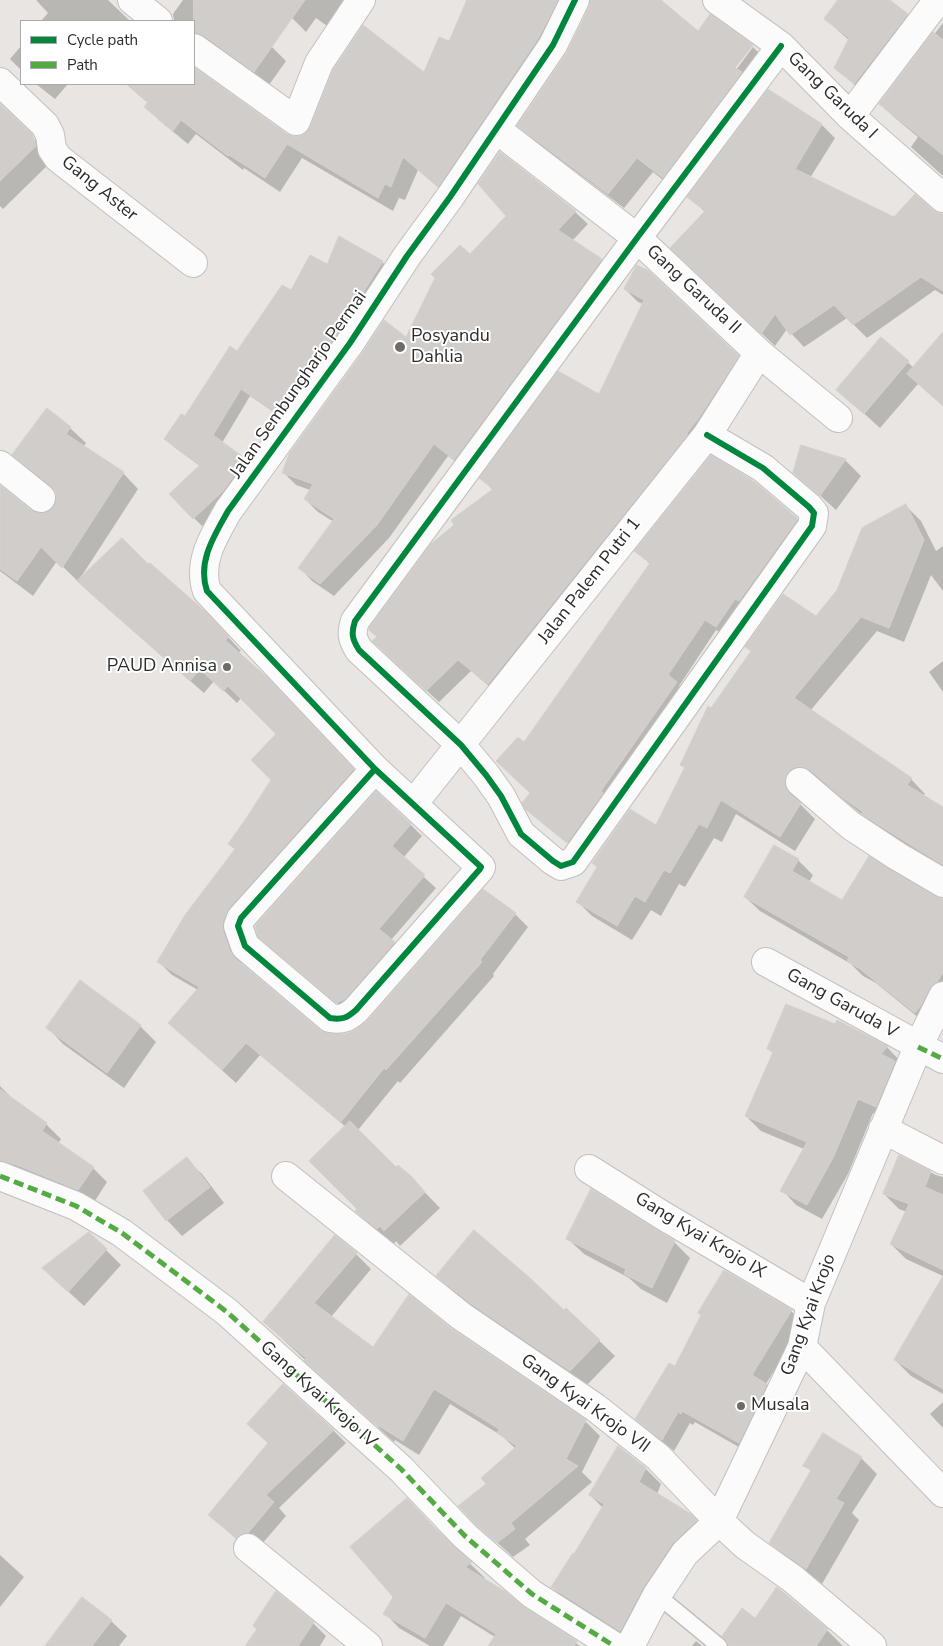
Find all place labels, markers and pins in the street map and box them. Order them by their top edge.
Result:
place label: Posyandu Dahlia [411,326,490,368]
marker: Posyandu Dahlia [393,340,407,354]
place label: PAUD Annisa [107,656,217,678]
marker: PAUD Annisa [221,661,233,673]
place label: Musala [751,1395,810,1417]
marker: Musala [735,1400,747,1412]

